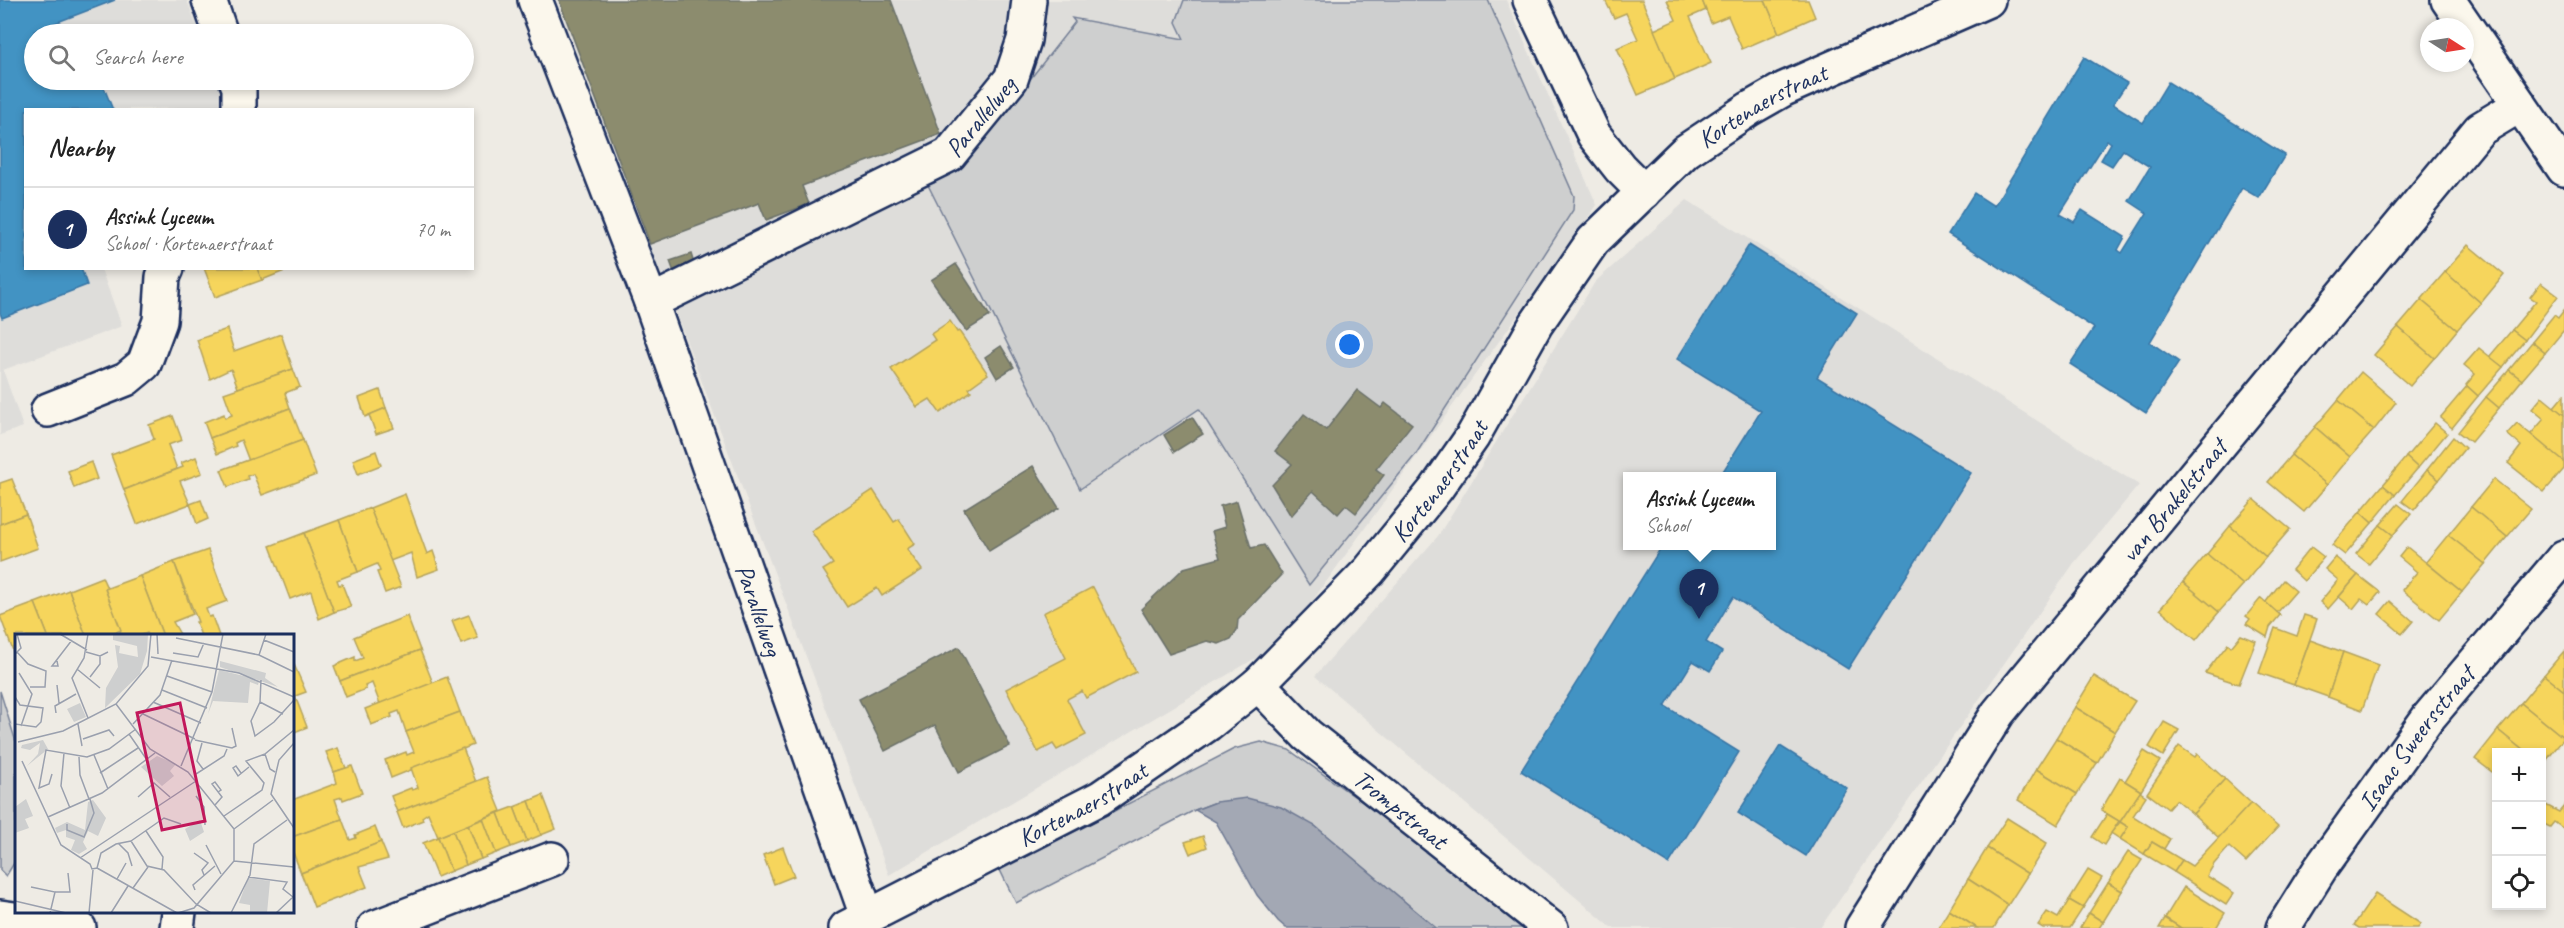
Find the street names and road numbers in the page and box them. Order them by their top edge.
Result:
street label: Kortenaerstraat [1691,55,1834,156]
street label: Parallelweg [938,68,1025,164]
street label: Kortenaerstraat [1383,412,1497,549]
street label: van Brakelstraat [2113,430,2237,569]
street label: Parallelweg [728,560,791,662]
street label: Isaac Sweersstraat [2351,656,2484,818]
street label: Kortenaerstraat [1012,753,1156,854]
street label: Trompstraat [1347,762,1456,858]

